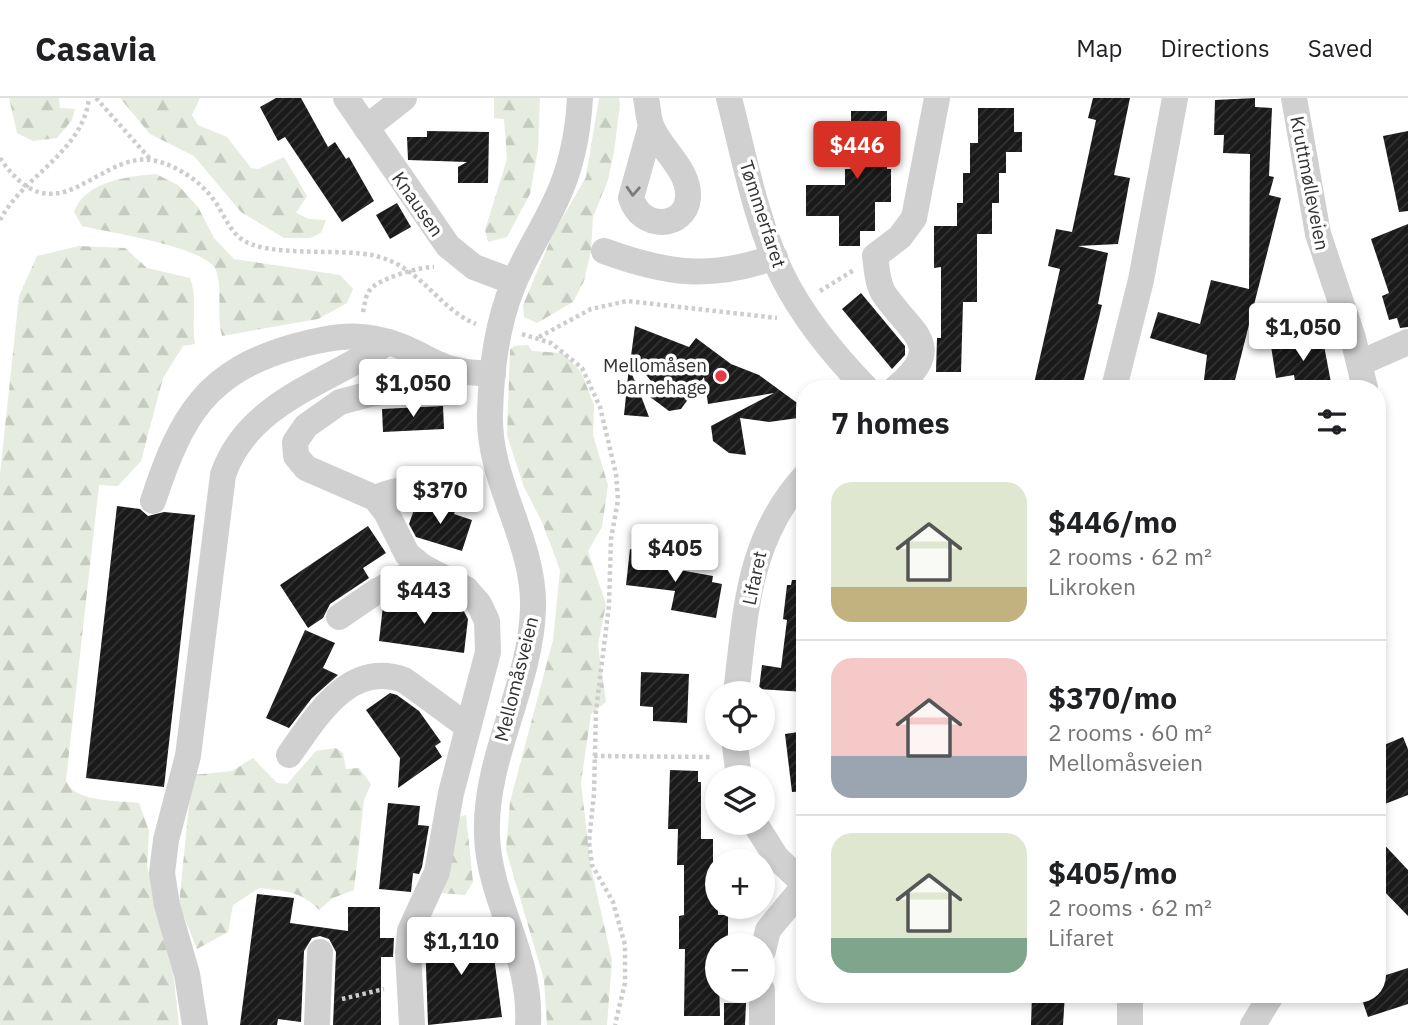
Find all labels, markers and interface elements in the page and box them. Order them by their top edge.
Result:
text: Casavia [35,27,156,70]
text: Map [1076,32,1122,64]
text: Directions [1160,32,1270,64]
text: Saved [1308,32,1373,64]
street label: Kruttmølleveien [1285,114,1335,252]
pin: $446 [816,122,898,181]
text: $446 [829,129,885,159]
street label: Tømmerfaret [734,157,792,271]
street label: Knausen [387,167,449,241]
one-way arrow [626,186,641,197]
pin: $1,050 [1246,303,1360,363]
text: $1,050 [1265,311,1341,341]
place label: Mellomåsen barnehage [603,353,707,399]
pin: $1,050 [356,360,470,419]
text: $1,050 [375,367,451,397]
marker: Mellomåsen barnehage [713,368,729,384]
text: 7 homes [831,403,950,442]
icon: filters [1313,403,1351,441]
pin: $370 [399,466,481,526]
text: $370 [412,474,468,504]
text: $446/mo [1048,502,1177,541]
icon: home [887,510,971,594]
pin: $405 [634,524,716,584]
text: $405 [647,532,703,562]
text: 2 rooms · 62 m² [1048,541,1212,571]
street label: Lifaret [737,549,771,607]
pin: $443 [383,566,465,626]
text: Likroken [1048,571,1136,601]
text: $443 [396,574,452,604]
street label: Mellomåsveien [489,614,543,744]
text: $370/mo [1048,678,1177,717]
map controls [705,681,775,1003]
button: locate [705,681,775,751]
icon: home [887,686,971,770]
text: 2 rooms · 60 m² [1048,717,1212,747]
text: Mellomåsveien [1048,747,1203,777]
button: layers [705,765,775,835]
button: + [705,849,775,919]
text: $405/mo [1048,853,1177,892]
icon: home [887,861,971,945]
text: 2 rooms · 62 m² [1048,892,1212,922]
pin: $1,110 [404,918,518,977]
text: Lifaret [1048,922,1114,952]
text: $1,110 [423,925,499,955]
button: − [705,933,775,1003]

